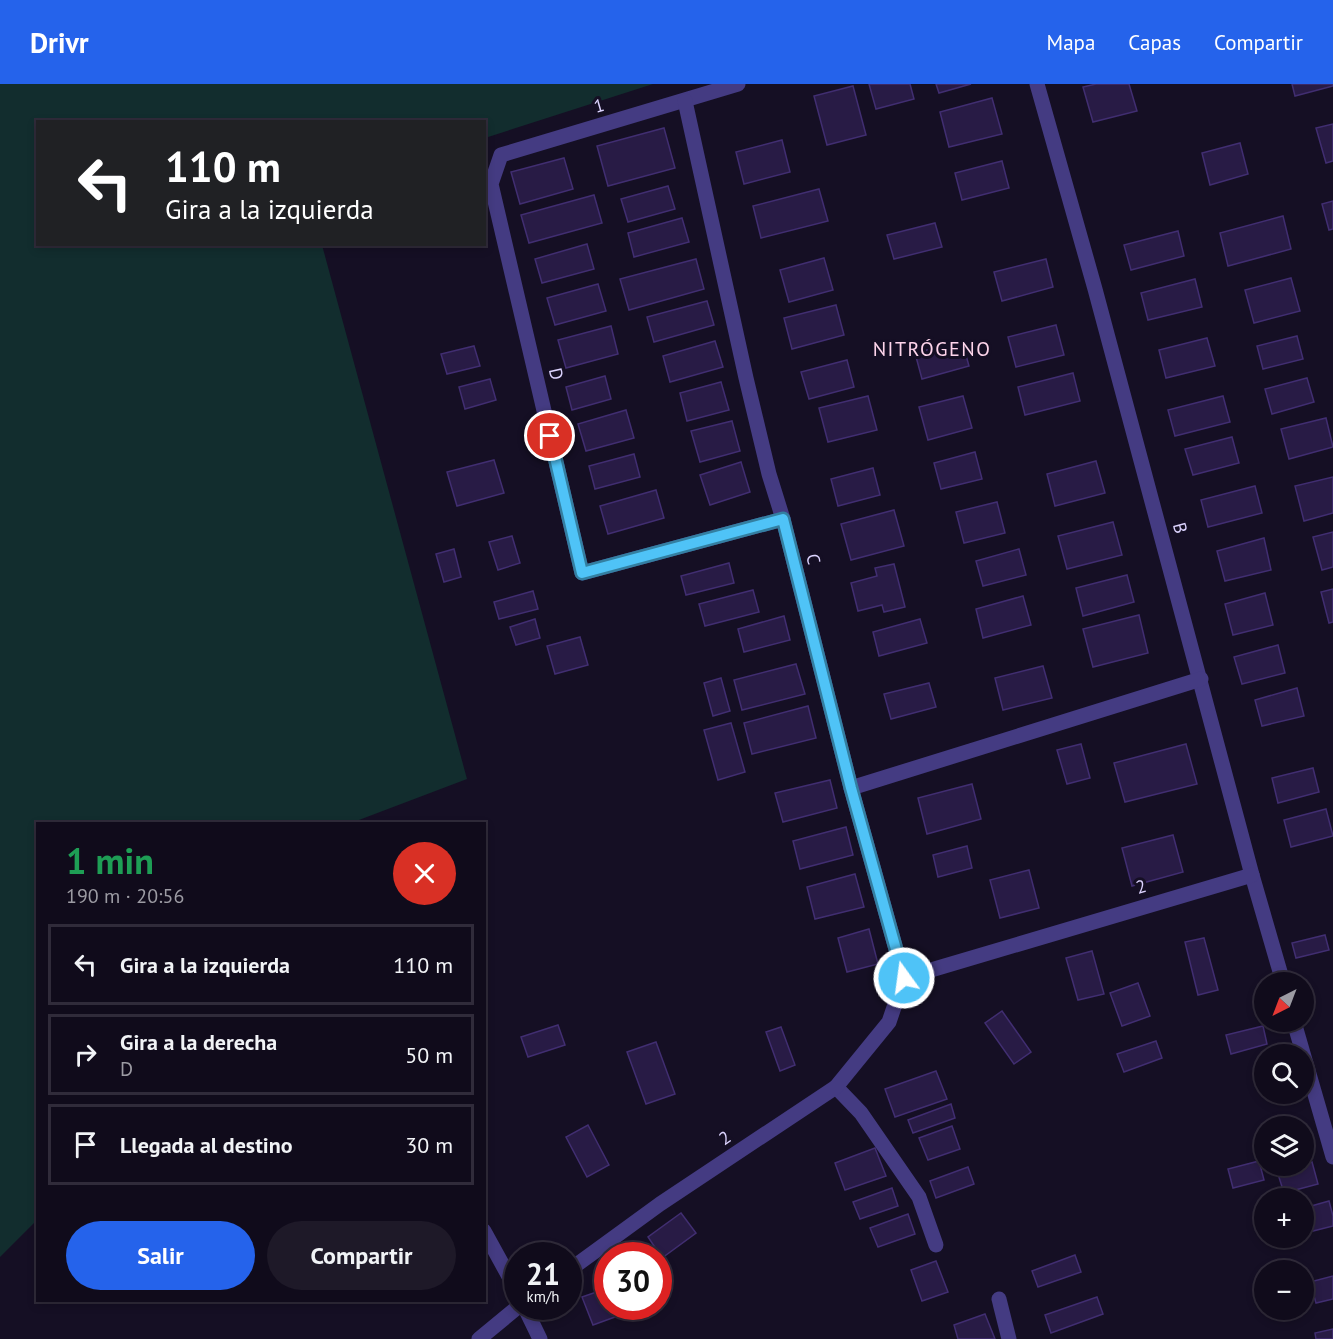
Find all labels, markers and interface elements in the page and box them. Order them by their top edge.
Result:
text: Drivr [30,24,89,61]
text: Mapa [1047,29,1095,56]
text: Capas [1128,29,1181,56]
text: Compartir [1214,29,1303,56]
street label: 1 [591,93,607,118]
text: 110 m [165,139,281,194]
icon: left [66,144,144,222]
text: Gira a la izquierda [165,192,374,226]
district label: NITRÓGENO [873,336,991,362]
street label: D [544,366,569,382]
pin [524,410,575,461]
icon: arrive [533,419,566,452]
street label: B [1168,520,1193,536]
street label: C [801,551,826,567]
text: 1 min [66,837,154,884]
button: close [393,842,456,905]
street label: 2 [1133,874,1149,899]
text: 190 m · 20:56 [66,883,184,909]
position arrow [872,946,936,1010]
icon: left [69,948,102,981]
text: Gira a la izquierda [120,951,290,979]
text: 110 m [393,951,453,979]
north arrow [1254,972,1314,1032]
map controls [1254,972,1314,1320]
text: Gira a la derecha [120,1028,277,1056]
icon: right [69,1038,102,1071]
text: 50 m [405,1041,453,1069]
button: search [1254,1044,1314,1104]
text: D [120,1056,133,1082]
button: layers [1254,1116,1314,1176]
street label: 2 [714,1125,735,1150]
icon: arrive [69,1128,102,1161]
text: Llegada al destino [120,1131,293,1159]
text: 30 m [405,1131,453,1159]
button: + [1254,1188,1314,1248]
button: Salir [66,1221,255,1290]
button: Compartir [267,1221,456,1290]
speed limit sign: 30 [594,1242,672,1320]
text: 21 [526,1254,560,1293]
button: − [1254,1260,1314,1320]
text: km/h [527,1287,559,1306]

